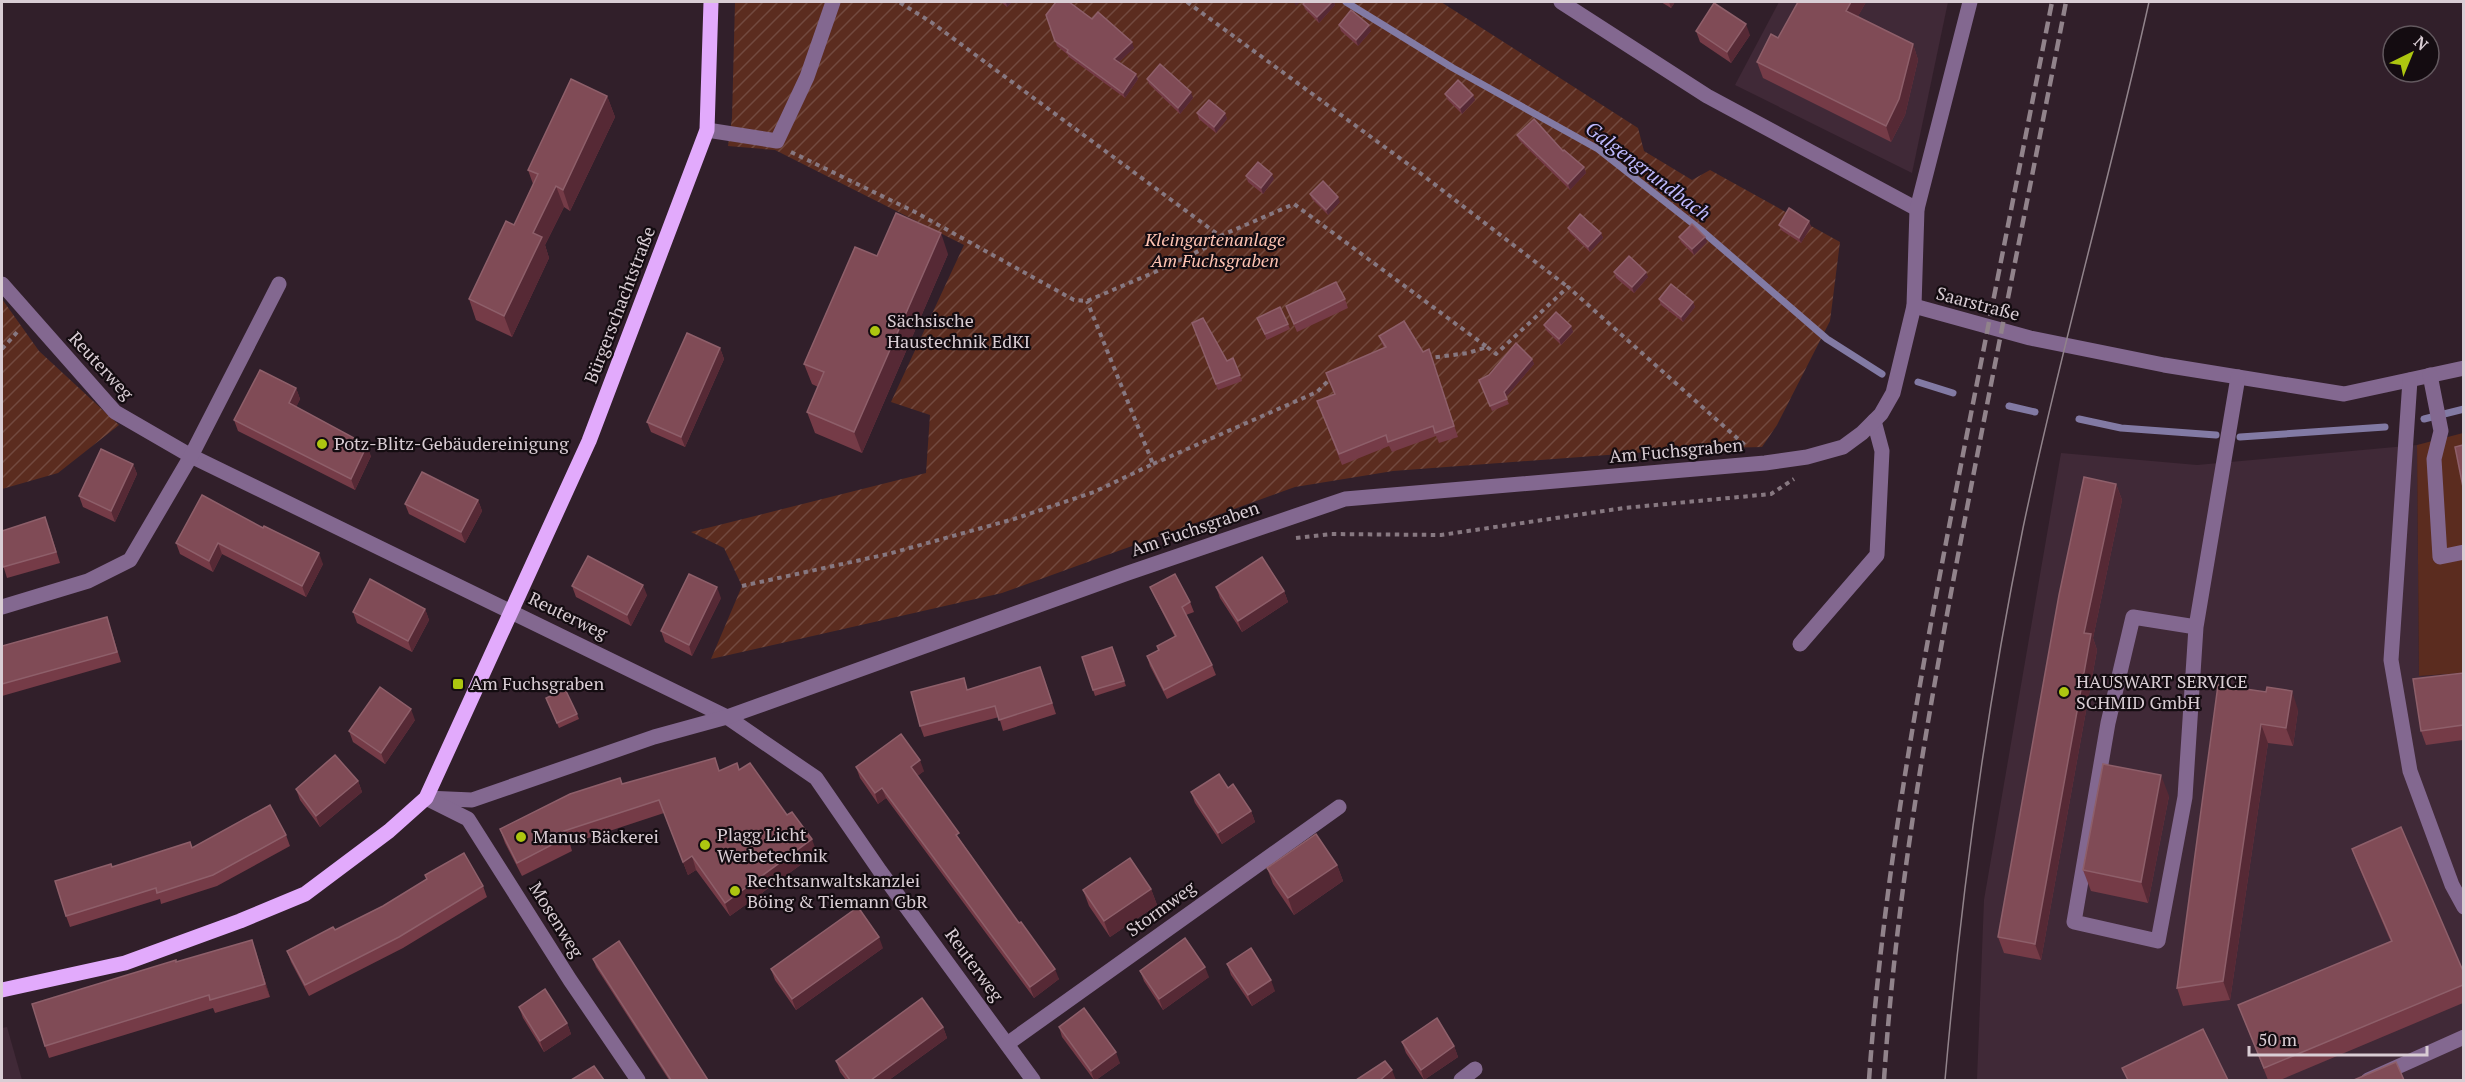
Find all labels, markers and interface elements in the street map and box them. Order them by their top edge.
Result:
north arrow [2381,24,2441,84]
text: N [2409,31,2433,55]
water label: Galgengrundbach [1580,115,1716,227]
street label: Bürgerschachtstraße [578,223,660,387]
park label: Kleingartenanlage Am Fuchsgraben [1144,227,1285,272]
street label: Saarstraße [1934,280,2023,326]
place label: Sächsische Haustechnik EdKI [887,308,1030,353]
marker: Sächsische Haustechnik EdKI [868,324,882,338]
street label: Reuterweg [64,326,140,405]
place label: Potz-Blitz-Gebäudereinigung [334,431,569,455]
street label: Am Fuchsgraben [1608,432,1744,468]
marker: Potz-Blitz-Gebäudereinigung [315,437,329,451]
street label: Am Fuchsgraben [1127,495,1262,561]
street label: Reuterweg [525,586,612,645]
place label: HAUSWART SERVICE SCHMID GmbH [2076,669,2248,714]
place label: Am Fuchsgraben [470,671,604,695]
marker: Am Fuchsgraben [451,677,465,691]
marker: HAUSWART SERVICE SCHMID GmbH [2057,685,2071,699]
place label: Plagg Licht Werbetechnik [717,822,828,867]
place label: Manus Bäckerei [533,824,659,848]
marker: Manus Bäckerei [514,830,528,844]
marker: Plagg Licht Werbetechnik [698,838,712,852]
place label: Rechtsanwaltskanzlei Böing & Tiemann GbR [747,868,928,913]
street label: Stormweg [1121,875,1200,941]
street label: Mosenweg [524,877,590,962]
marker: Rechtsanwaltskanzlei Böing & Tiemann GbR [728,884,742,898]
street label: Reuterweg [940,923,1010,1006]
scale bar [2249,1019,2428,1057]
text: 50 m [2258,1027,2298,1051]

